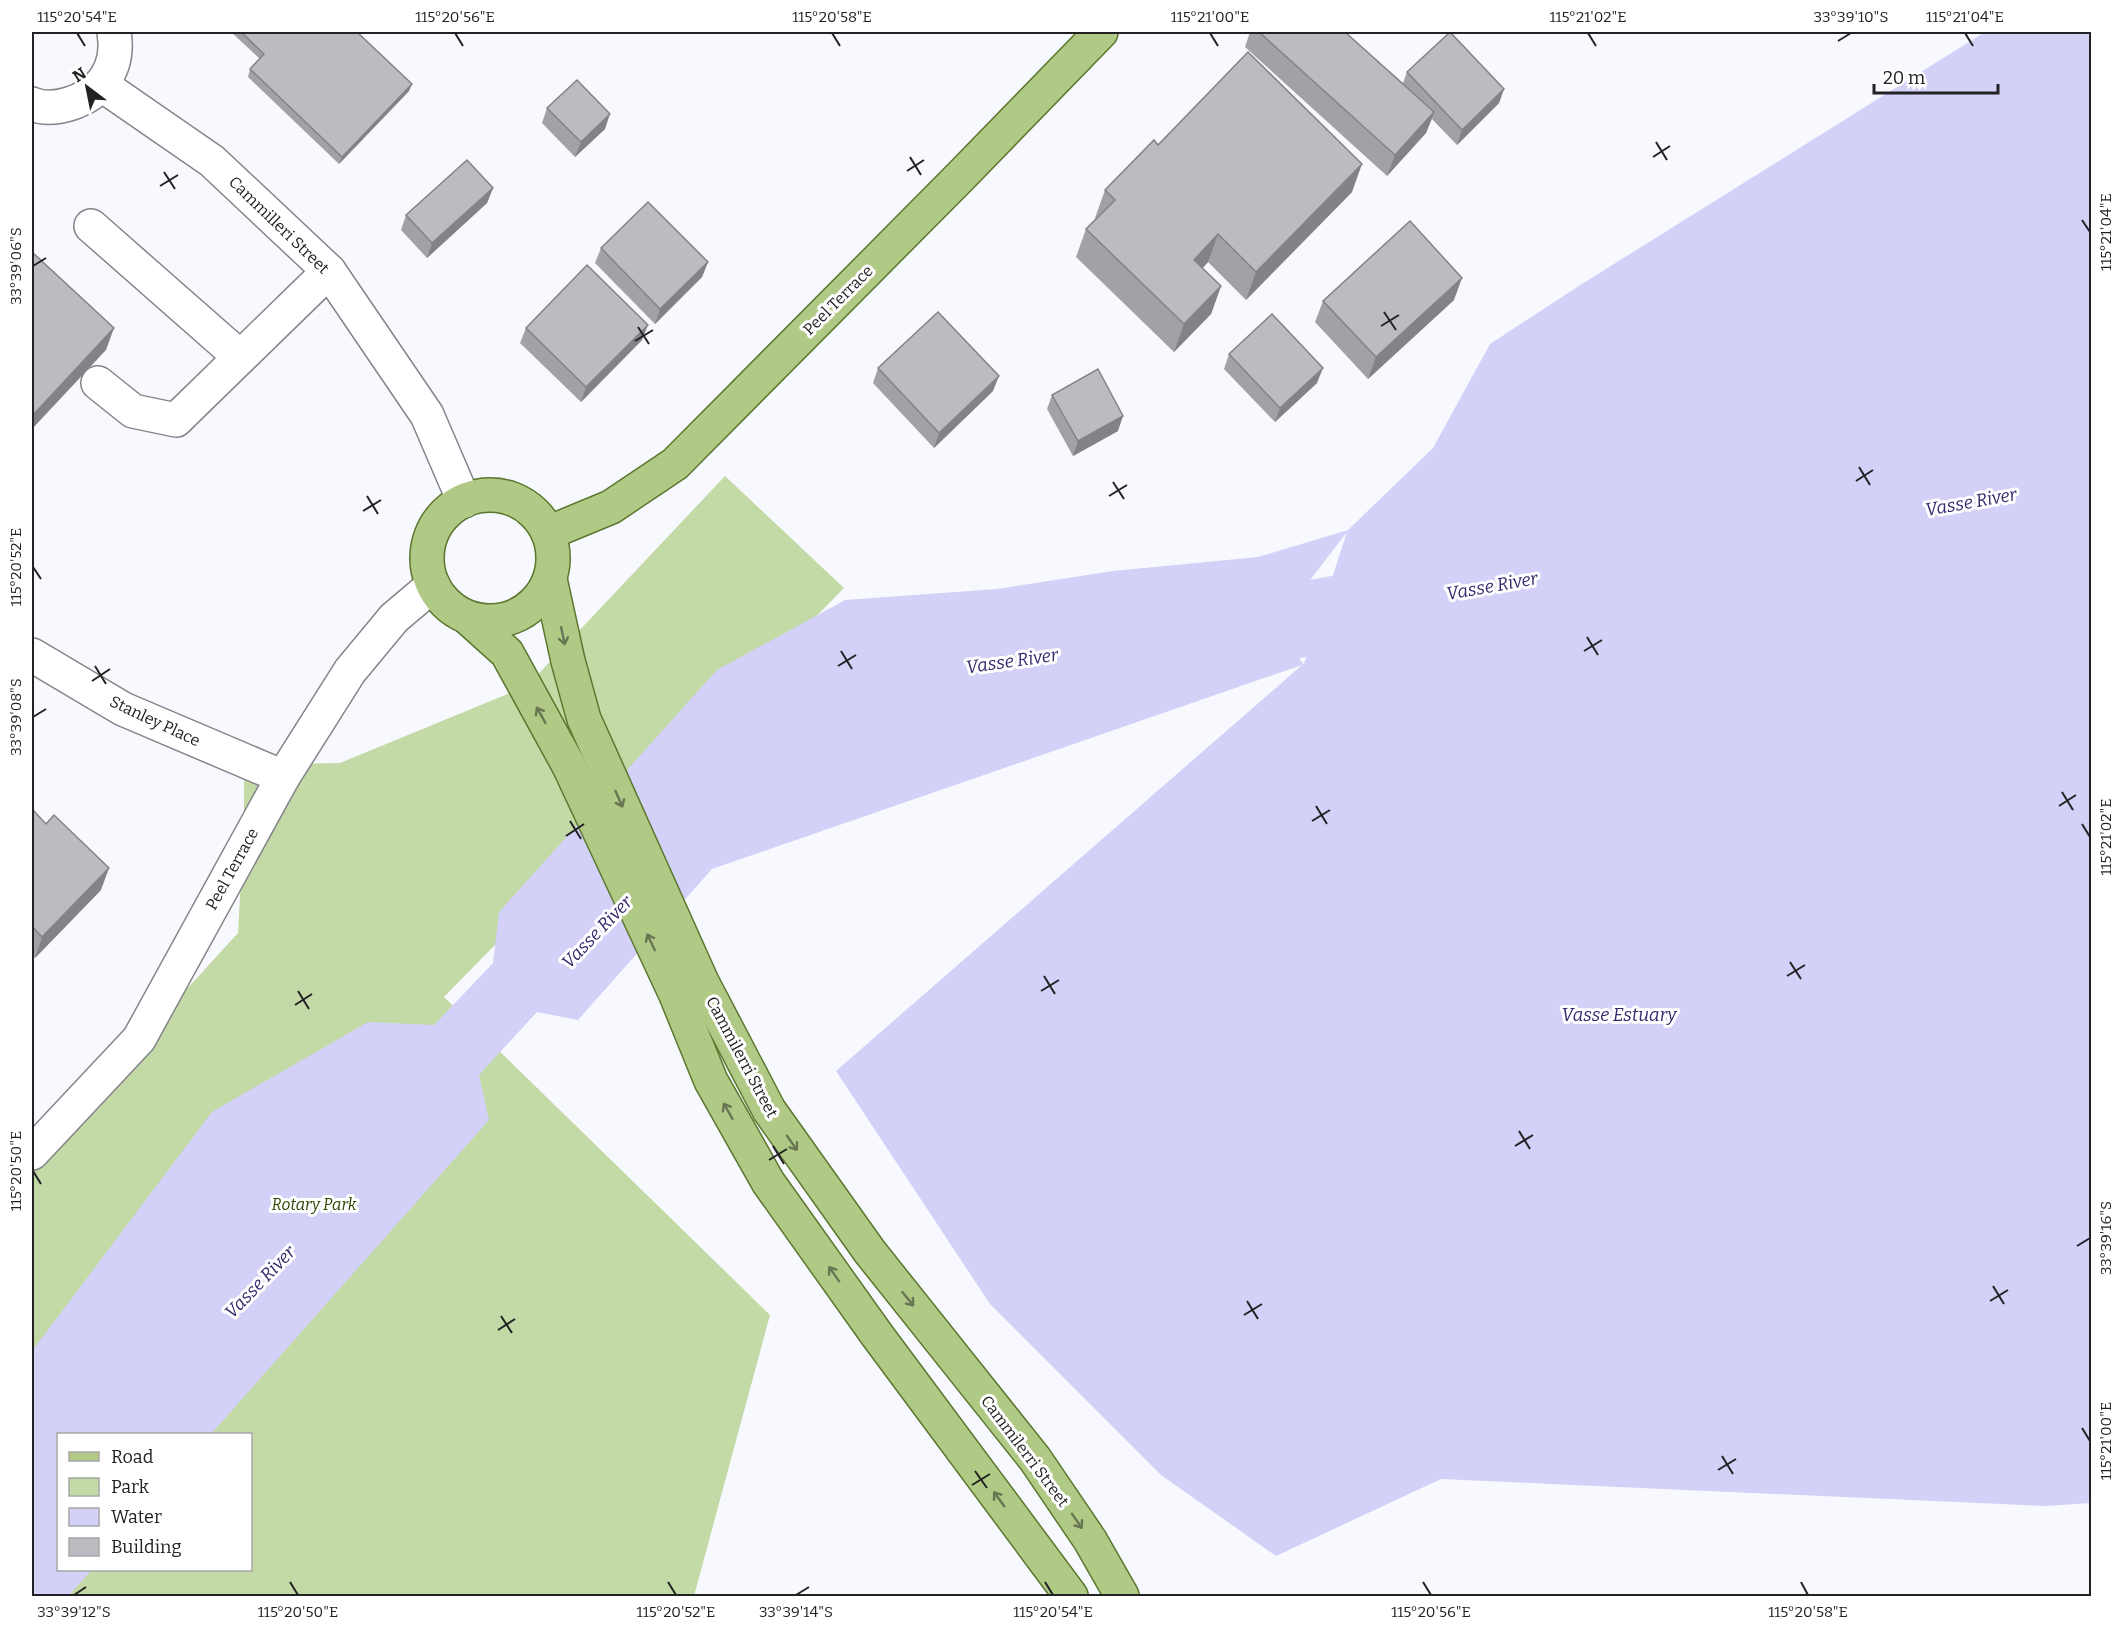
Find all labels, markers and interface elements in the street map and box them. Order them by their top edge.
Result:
text: 115°20'54"E [37,8,117,26]
text: 115°20'56"E [415,8,495,26]
text: 115°20'58"E [792,8,872,26]
text: 115°21'00"E [1171,8,1249,26]
text: 115°21'02"E [1549,8,1627,26]
text: 33°39'10"S [1814,8,1888,26]
text: 115°21'04"E [1926,8,2004,26]
north arrow [57,57,117,117]
scale bar [1874,57,1998,95]
text: N [69,63,90,86]
text: 20 m [1883,67,1925,89]
street label: Cammilleri Street [225,172,333,278]
text: 115°21'04"E [2097,193,2115,271]
text: 33°39'06"S [7,227,25,305]
street label: Peel Terrace [799,261,877,339]
water label: Vasse River [1924,483,2019,521]
text: 115°20'52"E [7,528,25,606]
water label: Vasse River [1445,567,1540,605]
one-way arrow [557,627,569,646]
water label: Vasse River [965,644,1060,678]
text: 33°39'08"S [7,678,25,756]
street label: Stanley Place [107,692,203,750]
one-way arrow [535,706,546,724]
one-way arrow [614,790,626,808]
text: 115°21'02"E [2097,798,2115,876]
street label: Peel Terrace [202,825,262,913]
water label: Vasse River [557,891,638,973]
one-way arrow [645,933,657,951]
street label: Cammilerri Street [702,993,782,1121]
water label: Vasse Estuary [1562,1004,1677,1026]
one-way arrow [722,1103,734,1120]
text: 115°20'50"E [7,1131,25,1211]
one-way arrow [786,1134,798,1150]
park label: Rotary Park [272,1195,357,1214]
text: 33°39'16"S [2097,1201,2115,1275]
water label: Vasse River [220,1241,301,1323]
one-way arrow [828,1267,840,1283]
one-way arrow [901,1291,914,1307]
street label: Cammilerri Street [977,1392,1073,1510]
text: 115°21'00"E [2097,1402,2115,1480]
legend [57,1433,252,1571]
text: Road [111,1446,154,1468]
text: Park [111,1476,150,1498]
one-way arrow [993,1491,1006,1507]
text: Water [111,1506,162,1528]
one-way arrow [1071,1512,1083,1528]
text: Building [111,1536,182,1558]
text: 33°39'12"S [37,1603,111,1621]
text: 115°20'50"E [258,1603,338,1621]
text: 115°20'52"E [637,1603,715,1621]
text: 33°39'14"S [759,1603,833,1621]
text: 115°20'54"E [1013,1603,1093,1621]
text: 115°20'56"E [1391,1603,1471,1621]
text: 115°20'58"E [1768,1603,1848,1621]

